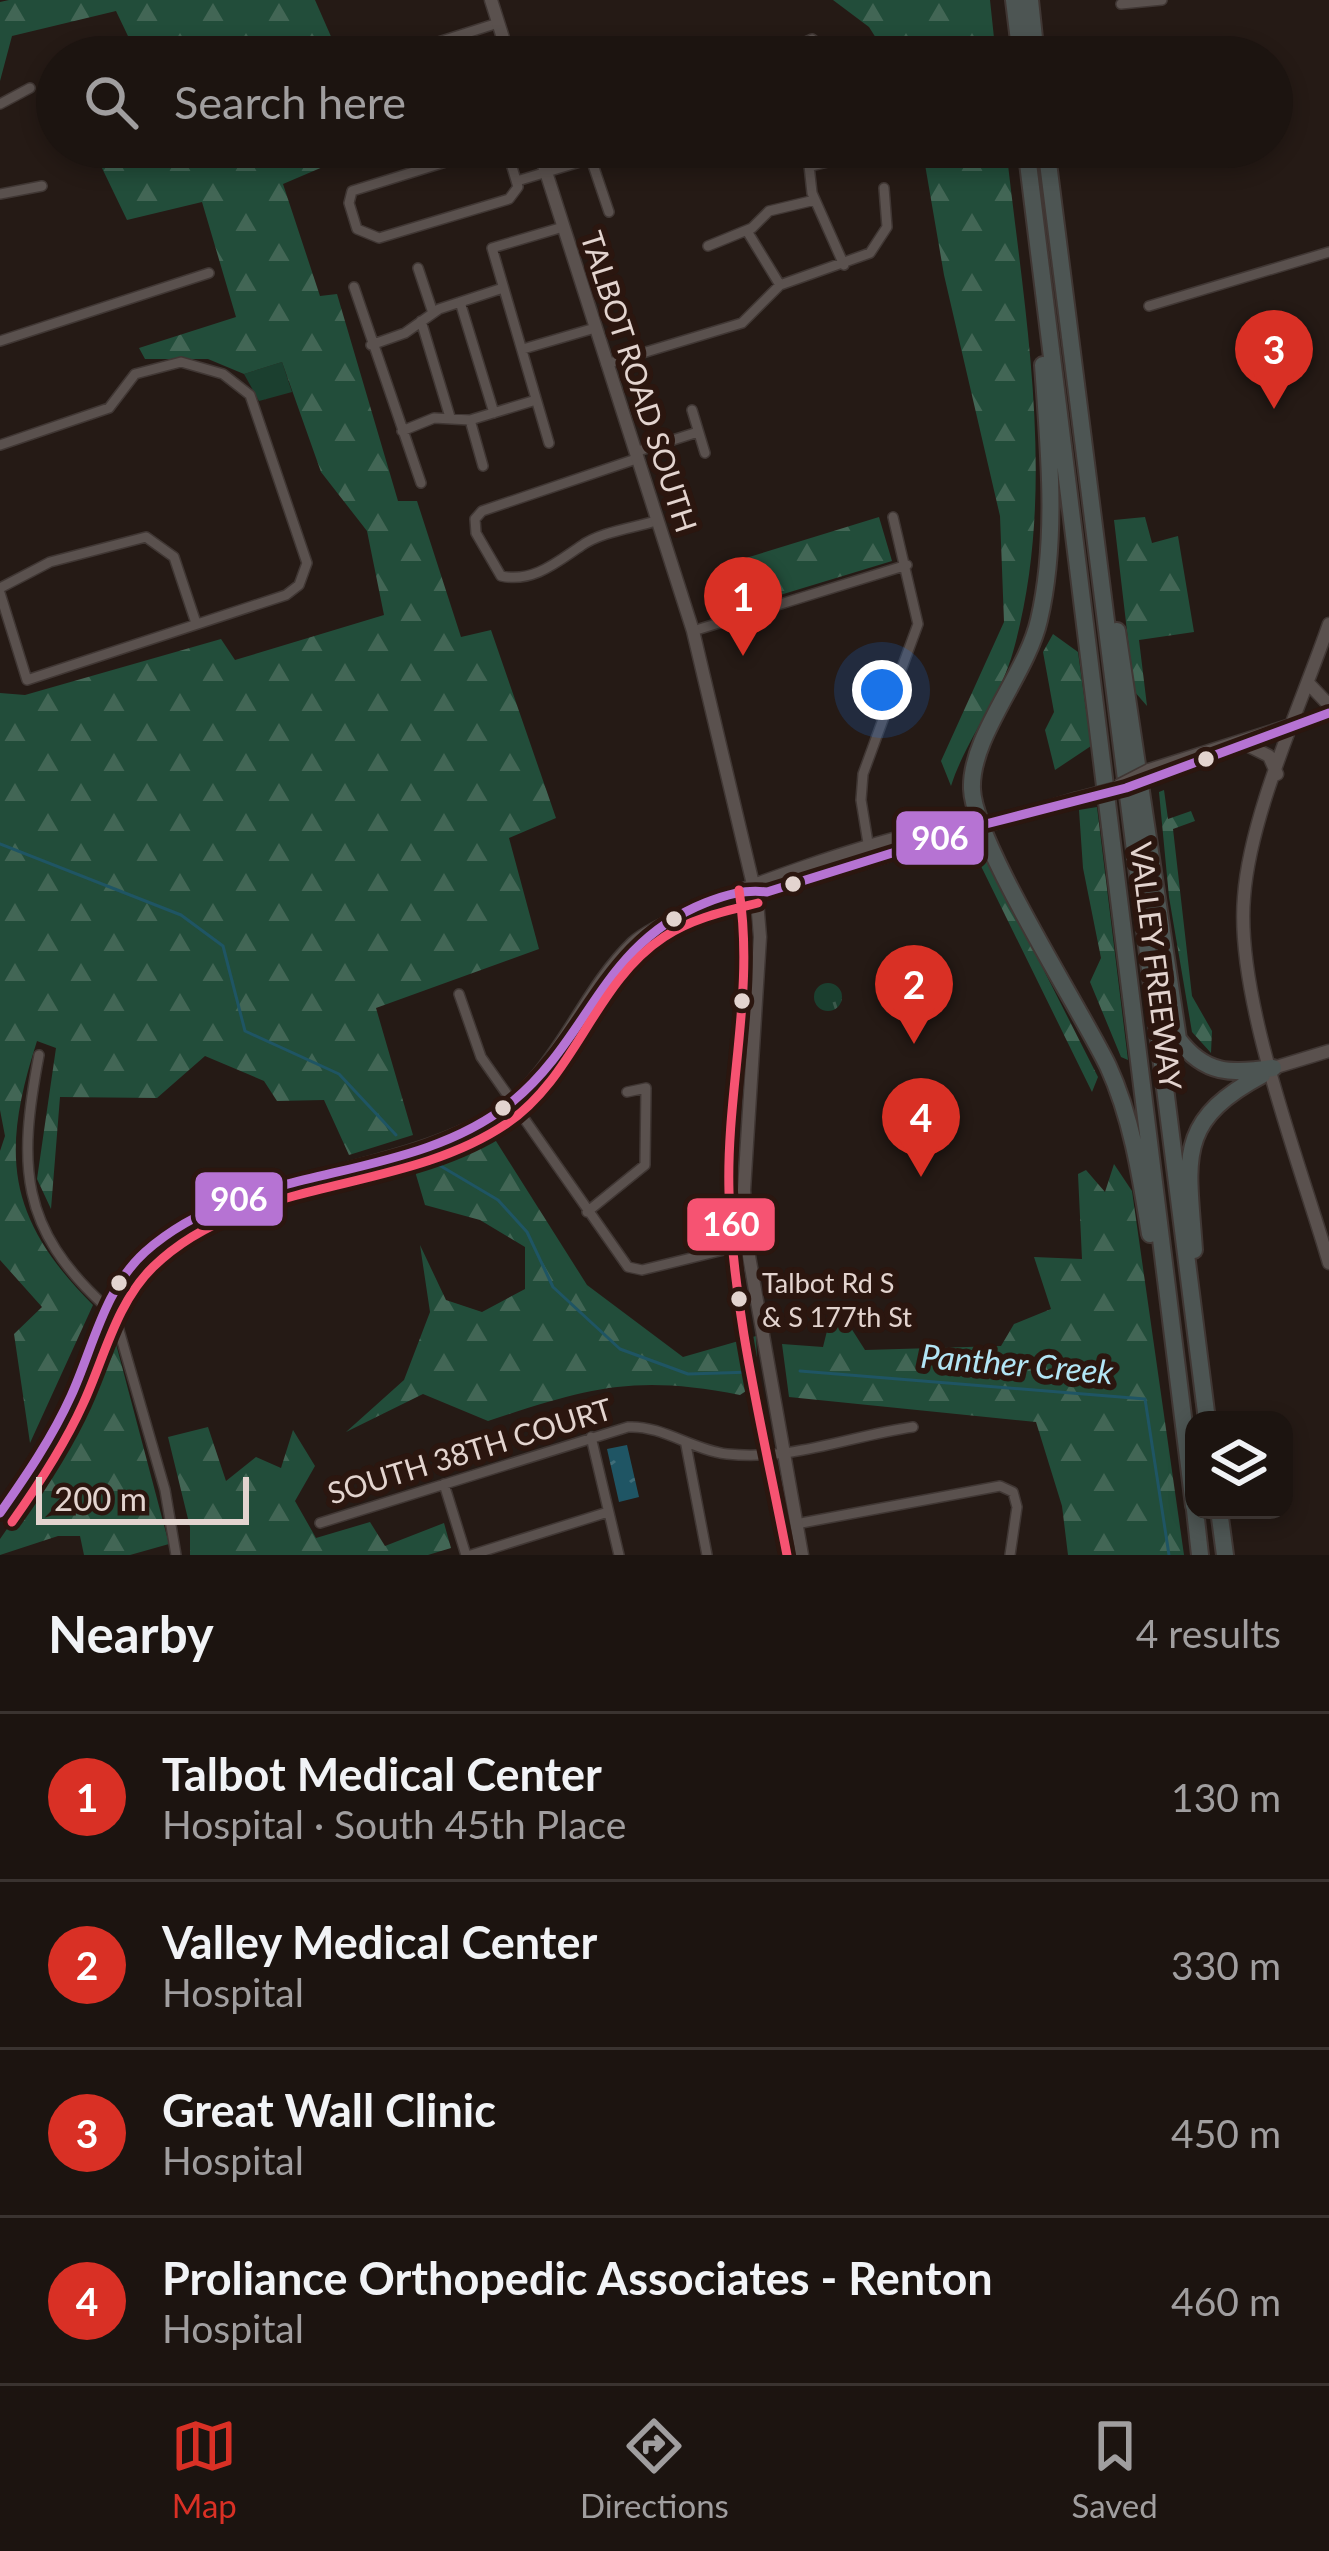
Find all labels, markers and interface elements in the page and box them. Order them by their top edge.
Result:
search box [36,36,1293,168]
icon: search [78,69,144,135]
text: Search here [174,75,406,129]
street label: TALBOT ROAD SOUTH [574,226,706,536]
pin: 3 [1235,310,1313,409]
pin: 1 [704,557,782,656]
your location [852,660,912,720]
unlabelled marker [1195,748,1217,770]
line badge: 906 [894,809,986,867]
text: 906 [911,817,969,857]
street label: VALLEY FREEWAY [1124,840,1190,1092]
unlabelled marker [782,873,804,895]
unlabelled marker [663,908,685,930]
pin: 2 [875,945,953,1044]
unlabelled marker [731,990,753,1012]
pin: 4 [882,1078,960,1177]
unlabelled marker [492,1097,514,1119]
line badge: 906 [193,1170,285,1228]
text: 906 [210,1178,268,1218]
line badge: 160 [685,1196,777,1253]
text: 160 [702,1203,760,1243]
place label: Talbot Rd S & S 177th St [762,1266,912,1333]
unlabelled marker [108,1272,130,1294]
marker: Talbot Rd S & S 177th St [728,1288,750,1310]
water label: Panther Creek [919,1335,1115,1391]
street label: SOUTH 38TH COURT [323,1390,616,1510]
map controls [1185,1411,1293,1519]
button: layers [1185,1411,1293,1519]
scale bar [36,1471,249,1524]
text: 200 m [54,1478,147,1518]
text: Nearby [48,1603,214,1664]
text: 4 results [1136,1610,1281,1656]
text: Talbot Medical Center [162,1747,602,1801]
text: 1 [76,1774,98,1820]
text: 130 m [1171,1774,1281,1820]
text: Hospital · South 45th Place [162,1801,626,1847]
text: Valley Medical Center [162,1915,597,1969]
text: 2 [76,1942,98,1988]
text: 330 m [1171,1942,1281,1988]
text: Hospital [162,1969,304,2015]
text: Great Wall Clinic [162,2083,496,2137]
text: 3 [76,2110,98,2156]
text: 450 m [1171,2110,1281,2156]
text: Hospital [162,2137,304,2183]
text: Proliance Orthopedic Associates - Renton [162,2251,993,2305]
text: 4 [76,2278,98,2324]
text: 460 m [1171,2278,1281,2324]
text: Hospital [162,2305,304,2351]
tab: Map [171,2413,237,2525]
tab: Directions [580,2413,729,2525]
tab: Saved [1071,2413,1158,2525]

